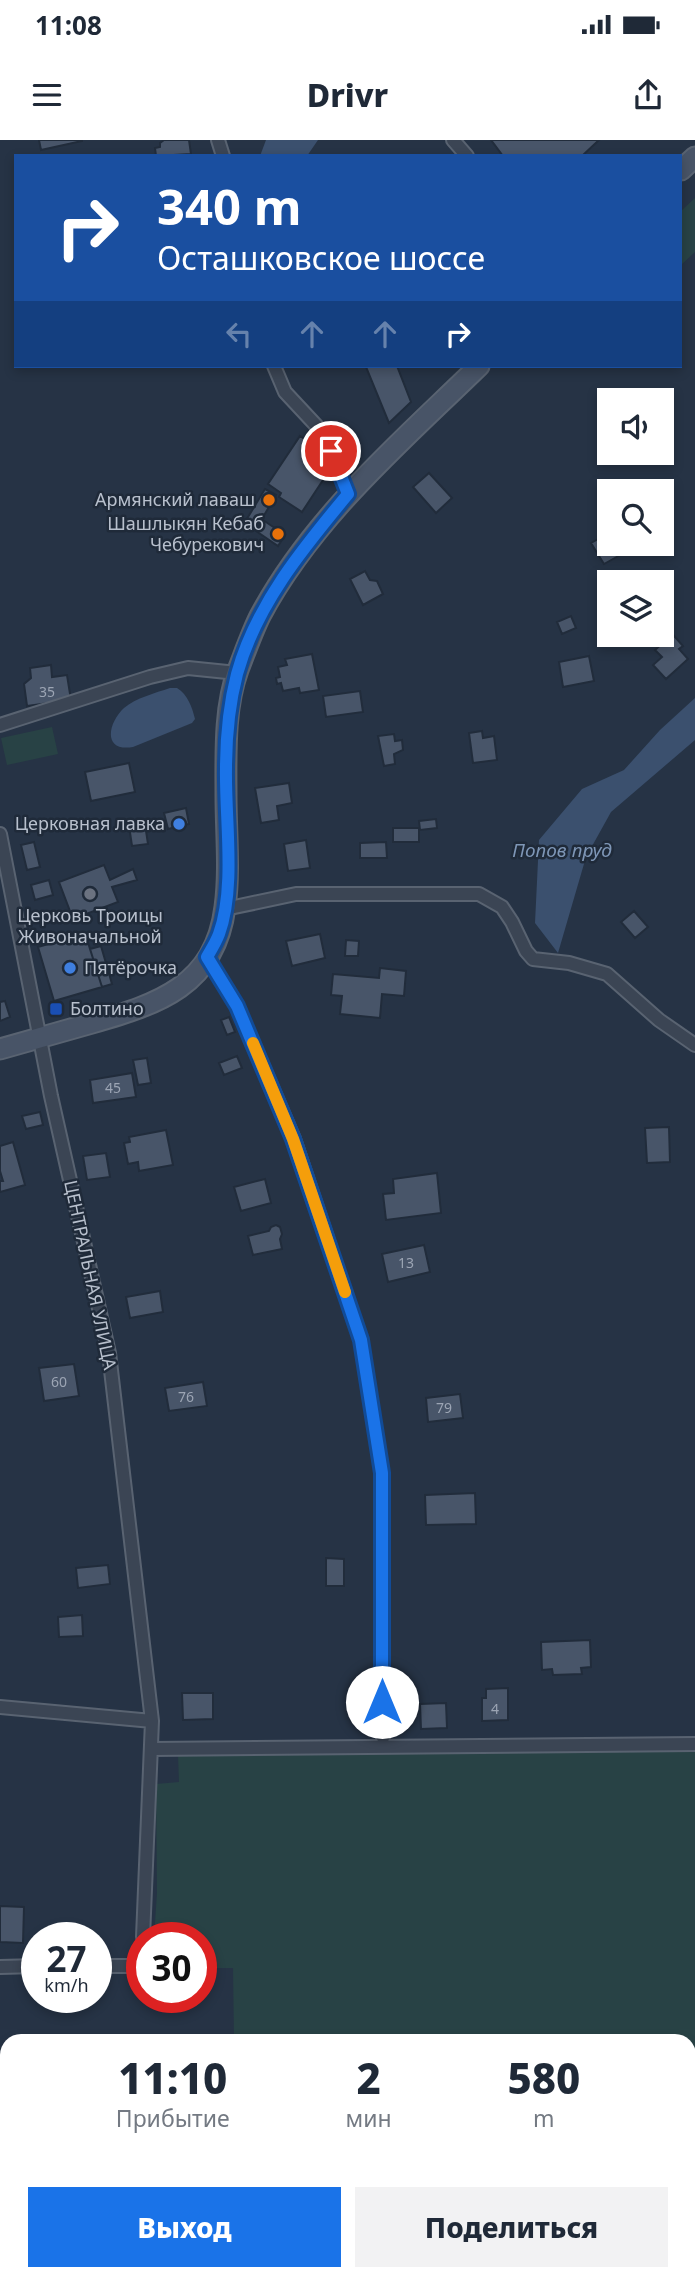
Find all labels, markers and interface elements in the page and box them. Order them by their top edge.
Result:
text: 11:08 [35,7,102,43]
text: Drivr [307,73,388,116]
icon: menu [28,76,66,114]
icon: share [629,76,667,114]
text: 340 m [157,173,302,239]
icon: right [42,182,133,273]
text: Осташковское шоссе [157,236,485,279]
icon: left [220,315,258,353]
icon: ahead [293,315,331,353]
icon: ahead [366,315,404,353]
icon: right [439,315,477,353]
map controls [597,388,674,647]
button: sound [597,388,674,465]
pin [301,421,361,481]
icon: arrive [312,432,350,470]
button: search [597,479,674,556]
place label: Армянский лаваш [95,487,255,511]
marker: Армянский лаваш [261,492,277,508]
place label: Шашлыкян Кебаб Чебурекович [107,511,264,556]
marker: Шашлыкян Кебаб Чебурекович [270,526,286,542]
button: layers [597,570,674,647]
house number: 35 [39,682,55,701]
place label: Церковная лавка [15,811,165,835]
marker: Церковная лавка [171,816,187,832]
water label: Попов пруд [512,837,612,863]
marker: Церковь Троицы Живоначальной [82,886,98,902]
place label: Церковь Троицы Живоначальной [17,903,163,948]
place label: Пятёрочка [84,955,177,979]
marker: Пятёрочка [62,960,78,976]
place label: Болтино [70,996,144,1020]
marker: Болтино [48,1001,64,1017]
house number: 45 [105,1078,121,1097]
street label: ЦЕНТРАЛЬНАЯ УЛИЦА [59,1178,123,1372]
house number: 13 [398,1253,414,1272]
house number: 60 [51,1372,67,1391]
house number: 76 [178,1387,194,1406]
house number: 79 [436,1398,452,1417]
position arrow [345,1665,419,1739]
house number: 4 [491,1699,499,1718]
speed limit sign: 30 [126,1922,217,2013]
text: 27 [46,1935,87,1982]
text: km/h [44,1973,89,1997]
text: 11:10 [118,2049,227,2106]
text: 2 [356,2049,381,2106]
text: 580 [507,2049,580,2106]
text: Прибытие [116,2102,230,2134]
text: мин [346,2102,392,2134]
text: m [533,2102,555,2134]
button: Выход [28,2187,341,2267]
button: Поделиться [355,2187,668,2267]

